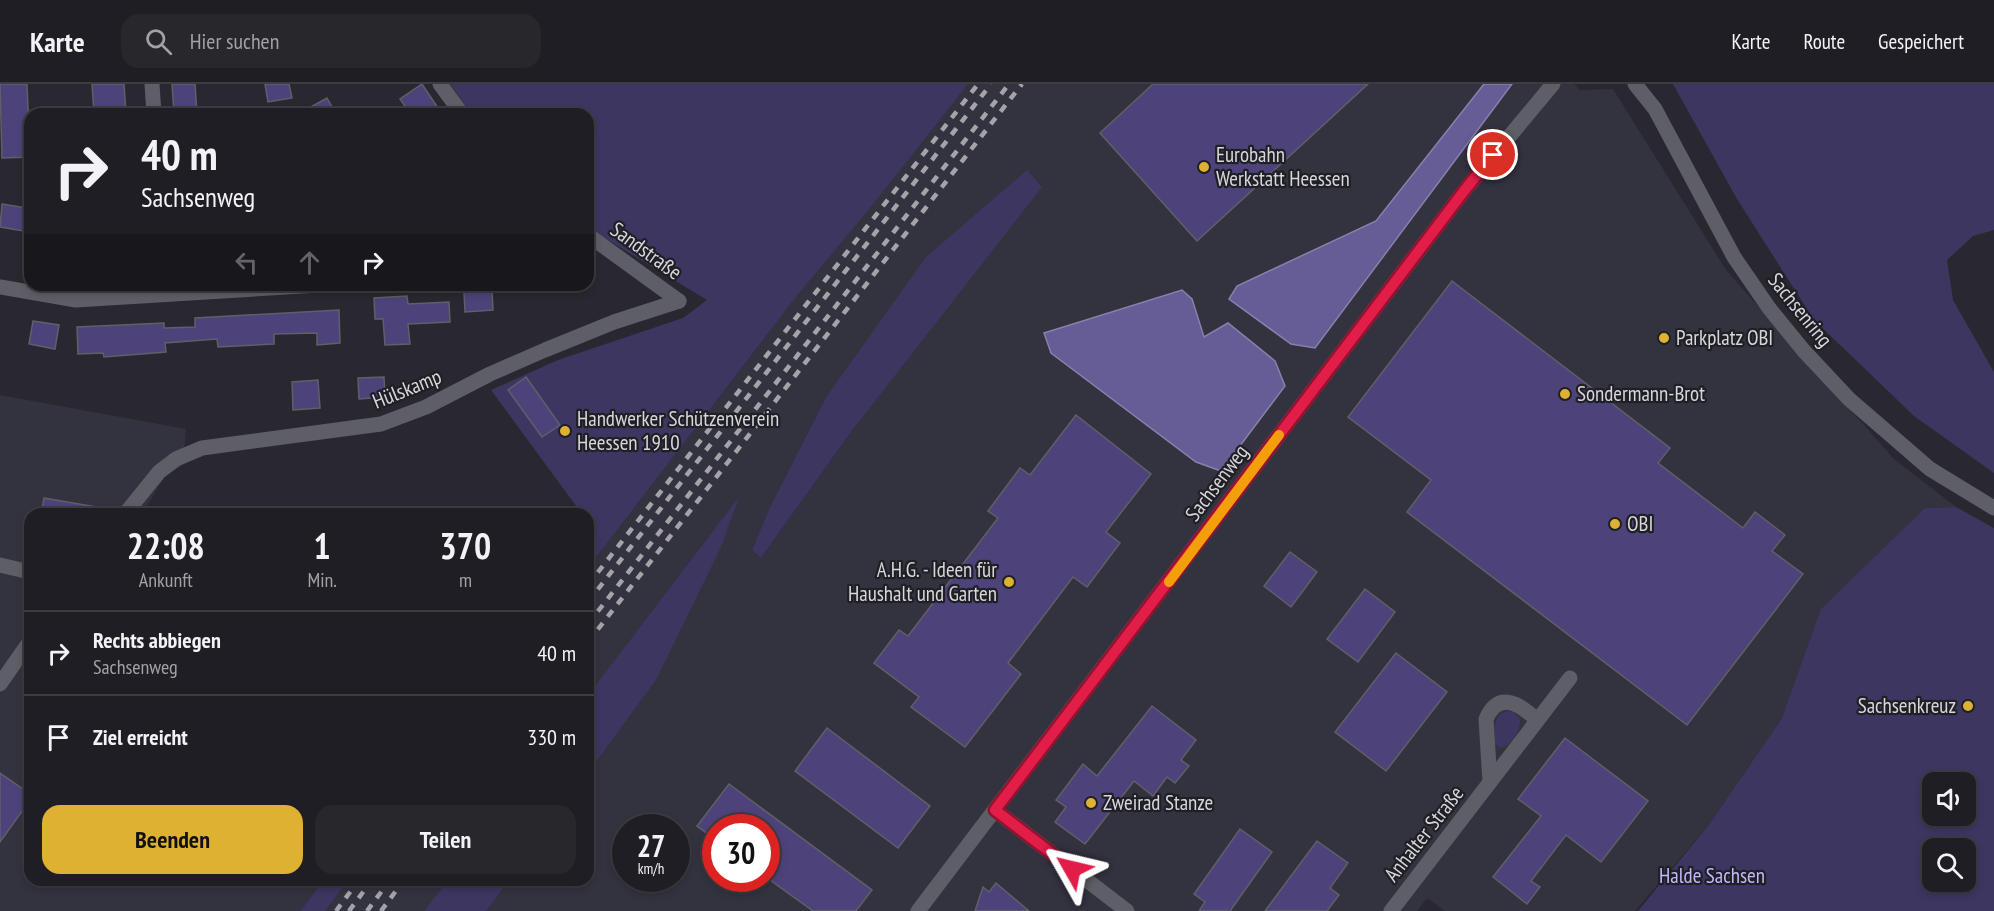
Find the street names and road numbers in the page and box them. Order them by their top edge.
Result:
street label: Sandstraße [605,216,687,286]
street label: Sachsenring [1762,267,1838,352]
street label: Hülskamp [369,363,445,414]
street label: Sachsenweg [1179,439,1254,526]
street label: Anhalter Straße [1378,780,1469,887]

